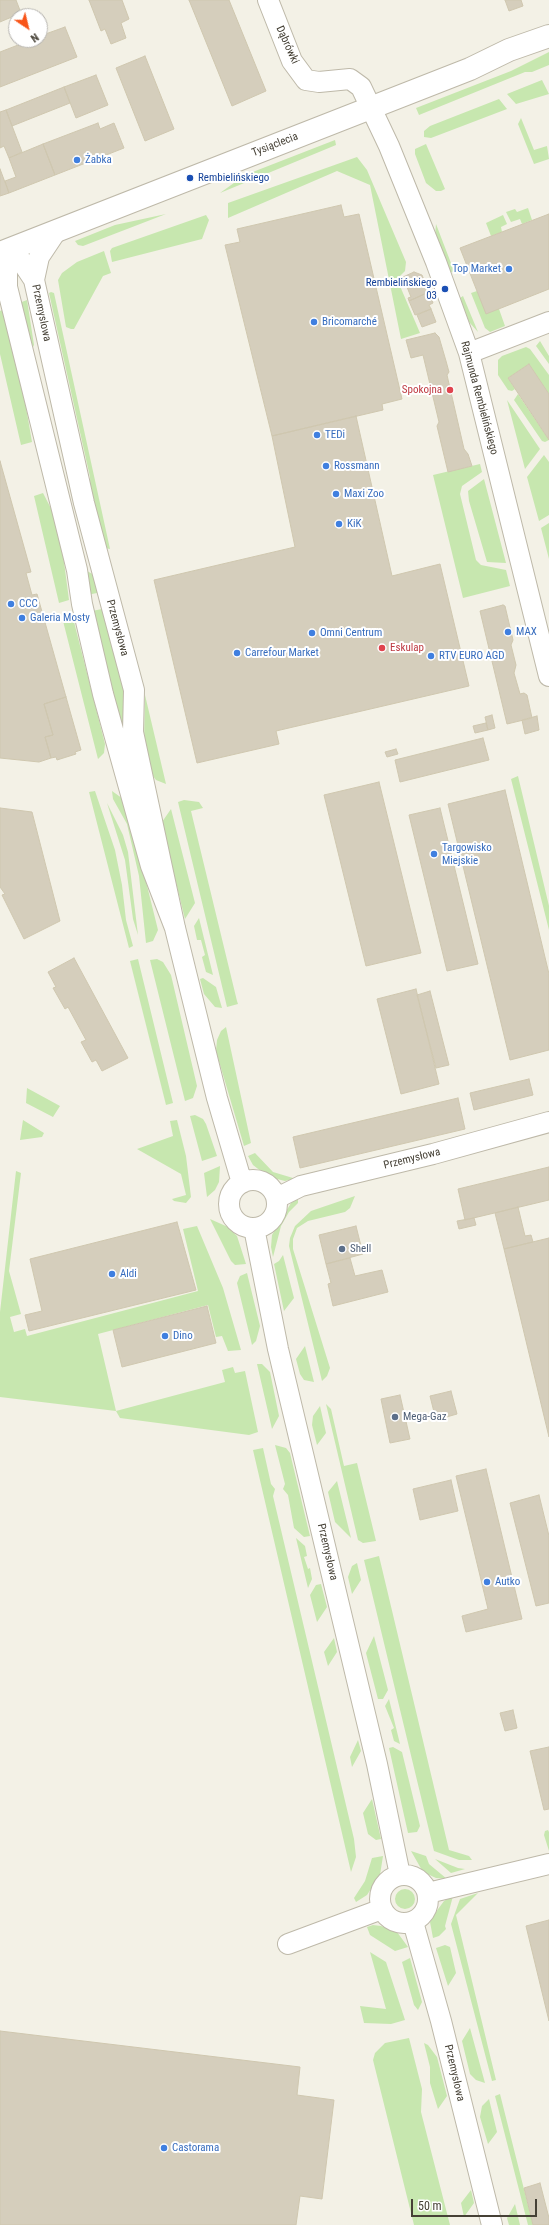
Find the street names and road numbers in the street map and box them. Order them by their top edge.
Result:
street label: Dąbrówki [273,24,301,66]
street label: Tysiąclecia [250,130,300,160]
street label: Przemysłowa [29,283,53,343]
street label: Rajmunda Rembielińskiego [457,340,501,456]
street label: Przemysłowa [103,598,131,658]
street label: Przemysłowa [382,1146,442,1172]
street label: Przemysłowa [314,1522,340,1582]
street label: Przemysłowa [441,2043,467,2103]

